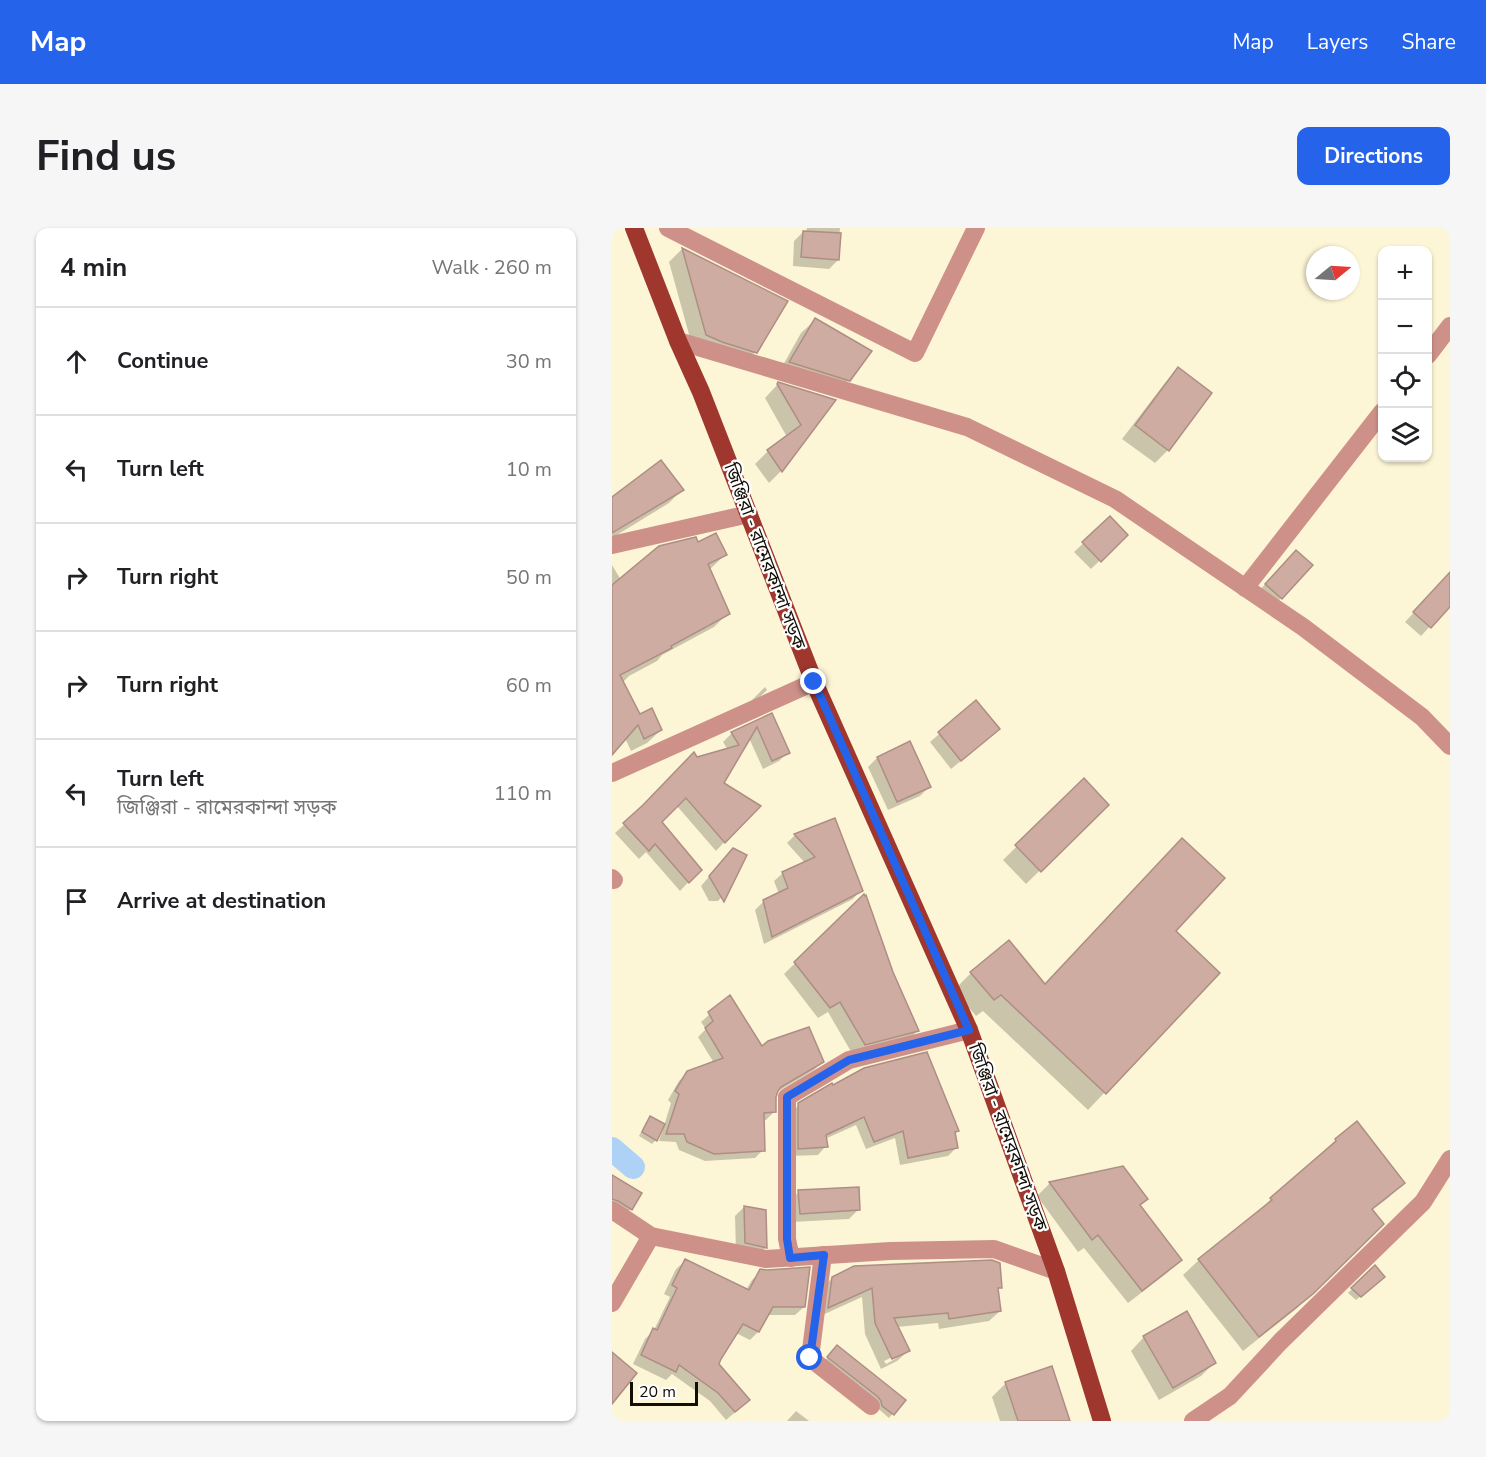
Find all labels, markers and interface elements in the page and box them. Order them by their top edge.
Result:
text: Map [30,23,86,61]
text: Map [1232,28,1274,56]
text: Layers [1307,28,1368,56]
text: Share [1401,28,1456,56]
button: Directions [1297,127,1450,185]
text: Find us [36,128,176,185]
north arrow [1306,246,1360,300]
map controls [1378,246,1432,462]
button: + [1378,246,1432,300]
text: 4 min [60,250,127,285]
text: Walk · 260 m [432,254,552,281]
button: − [1378,300,1432,354]
icon: ahead [60,345,93,378]
text: Continue [117,346,208,376]
text: 30 m [506,348,552,375]
button: locate [1378,354,1432,408]
button: layers [1378,408,1432,462]
icon: left [60,453,93,486]
text: Turn left [117,454,204,484]
text: 10 m [506,456,552,483]
street label: জিঞ্জিরা - রামেরকান্দা সড়ক [718,459,812,653]
icon: right [60,561,93,594]
text: Turn right [117,562,218,592]
text: 50 m [506,564,552,591]
route end [800,668,826,694]
icon: right [60,669,93,702]
text: Turn right [117,670,218,700]
text: 60 m [506,672,552,699]
text: Turn left [117,764,204,794]
icon: left [60,777,93,810]
text: 110 m [494,780,552,807]
text: জিঞ্জিরা - রামেরকান্দা সড়ক [117,794,337,821]
icon: arrive [60,885,93,918]
text: Arrive at destination [117,886,326,916]
street label: জিঞ্জিরা - রামেরকান্দা সড়ক [963,1039,1053,1234]
route start [796,1344,822,1370]
scale bar [630,1379,698,1406]
text: 20 m [639,1381,676,1403]

